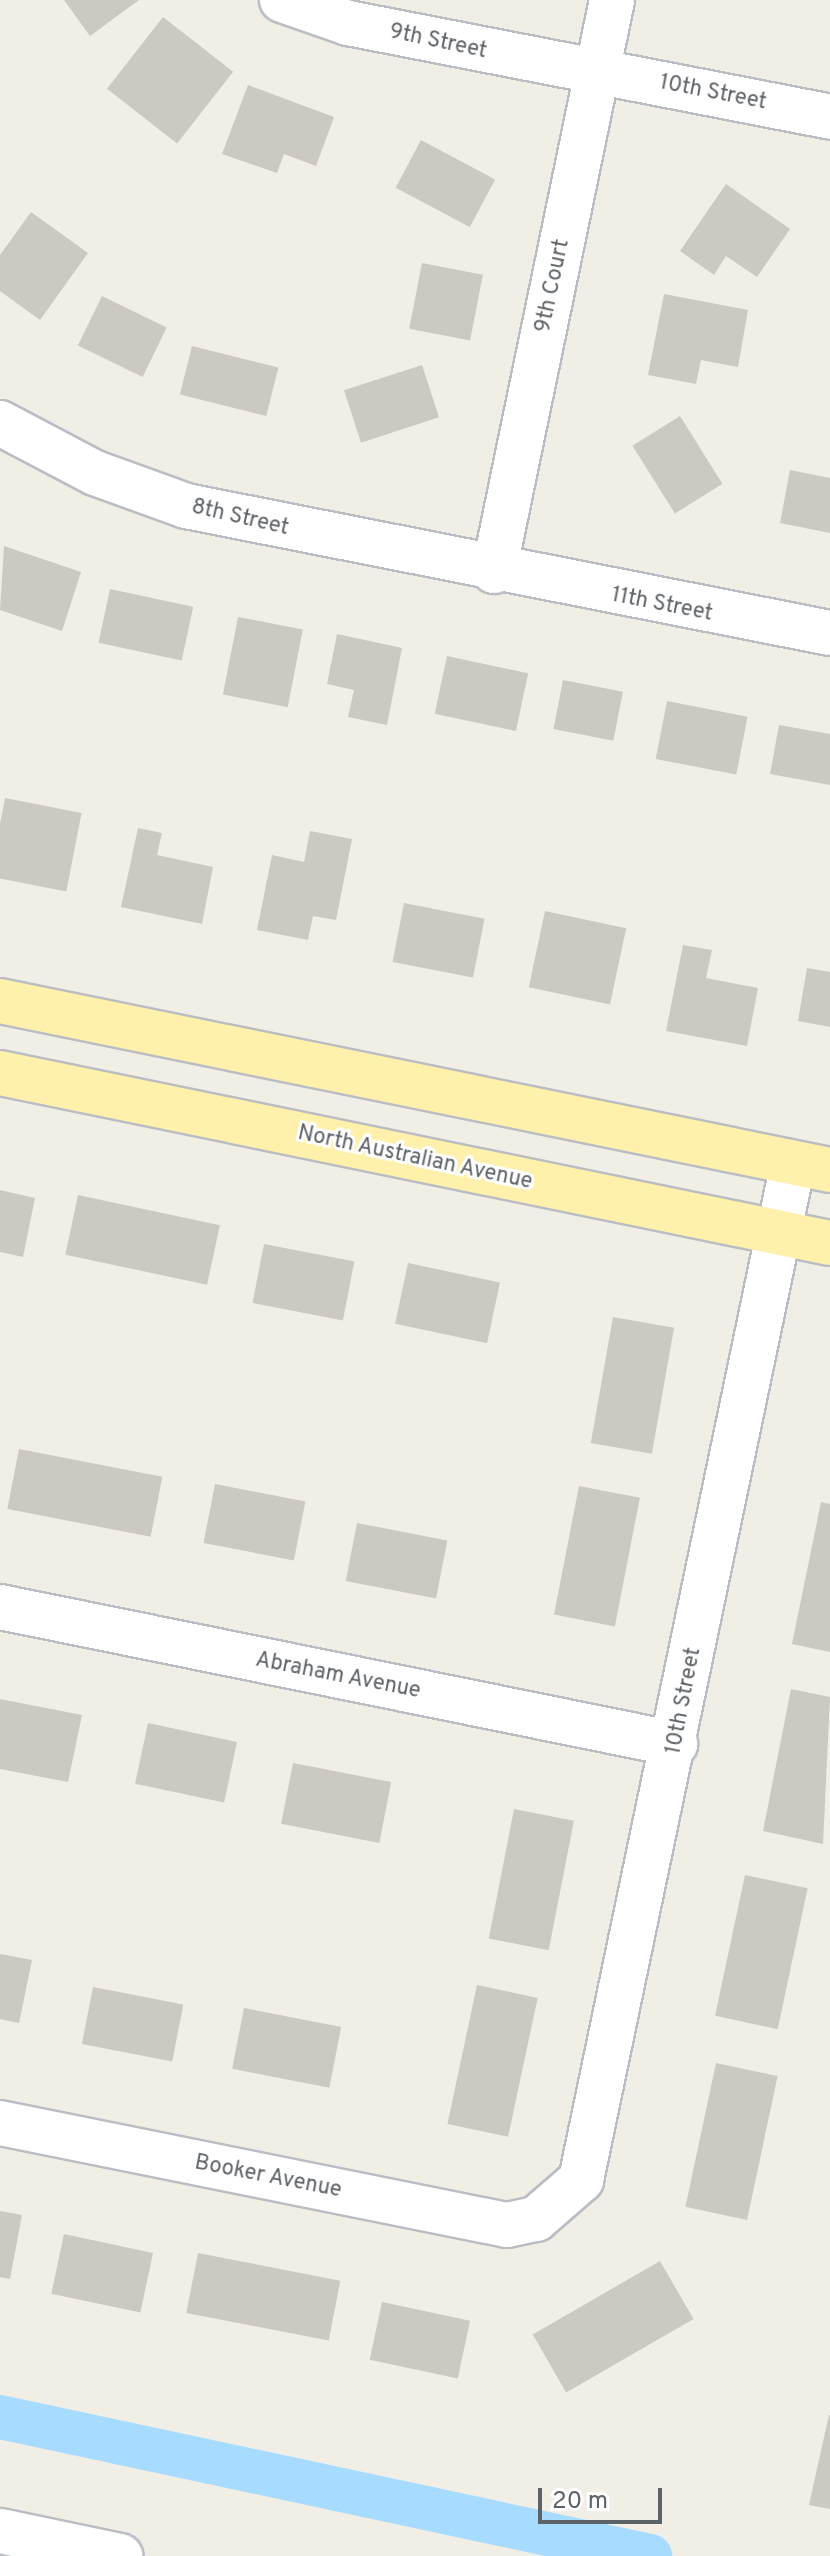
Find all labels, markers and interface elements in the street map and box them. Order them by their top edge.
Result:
street label: 9th Street [387,19,489,65]
street label: 10th Street [657,70,769,116]
street label: 9th Court [530,237,576,335]
street label: 8th Street [189,494,291,542]
street label: 11th Street [609,582,715,628]
street label: North Australian Avenue [294,1120,536,1196]
street label: 10th Street [661,1645,707,1757]
street label: Abraham Avenue [253,1647,423,1705]
street label: Booker Avenue [192,2150,344,2204]
scale bar [542,2472,666,2522]
text: 20 m [552,2487,608,2517]

